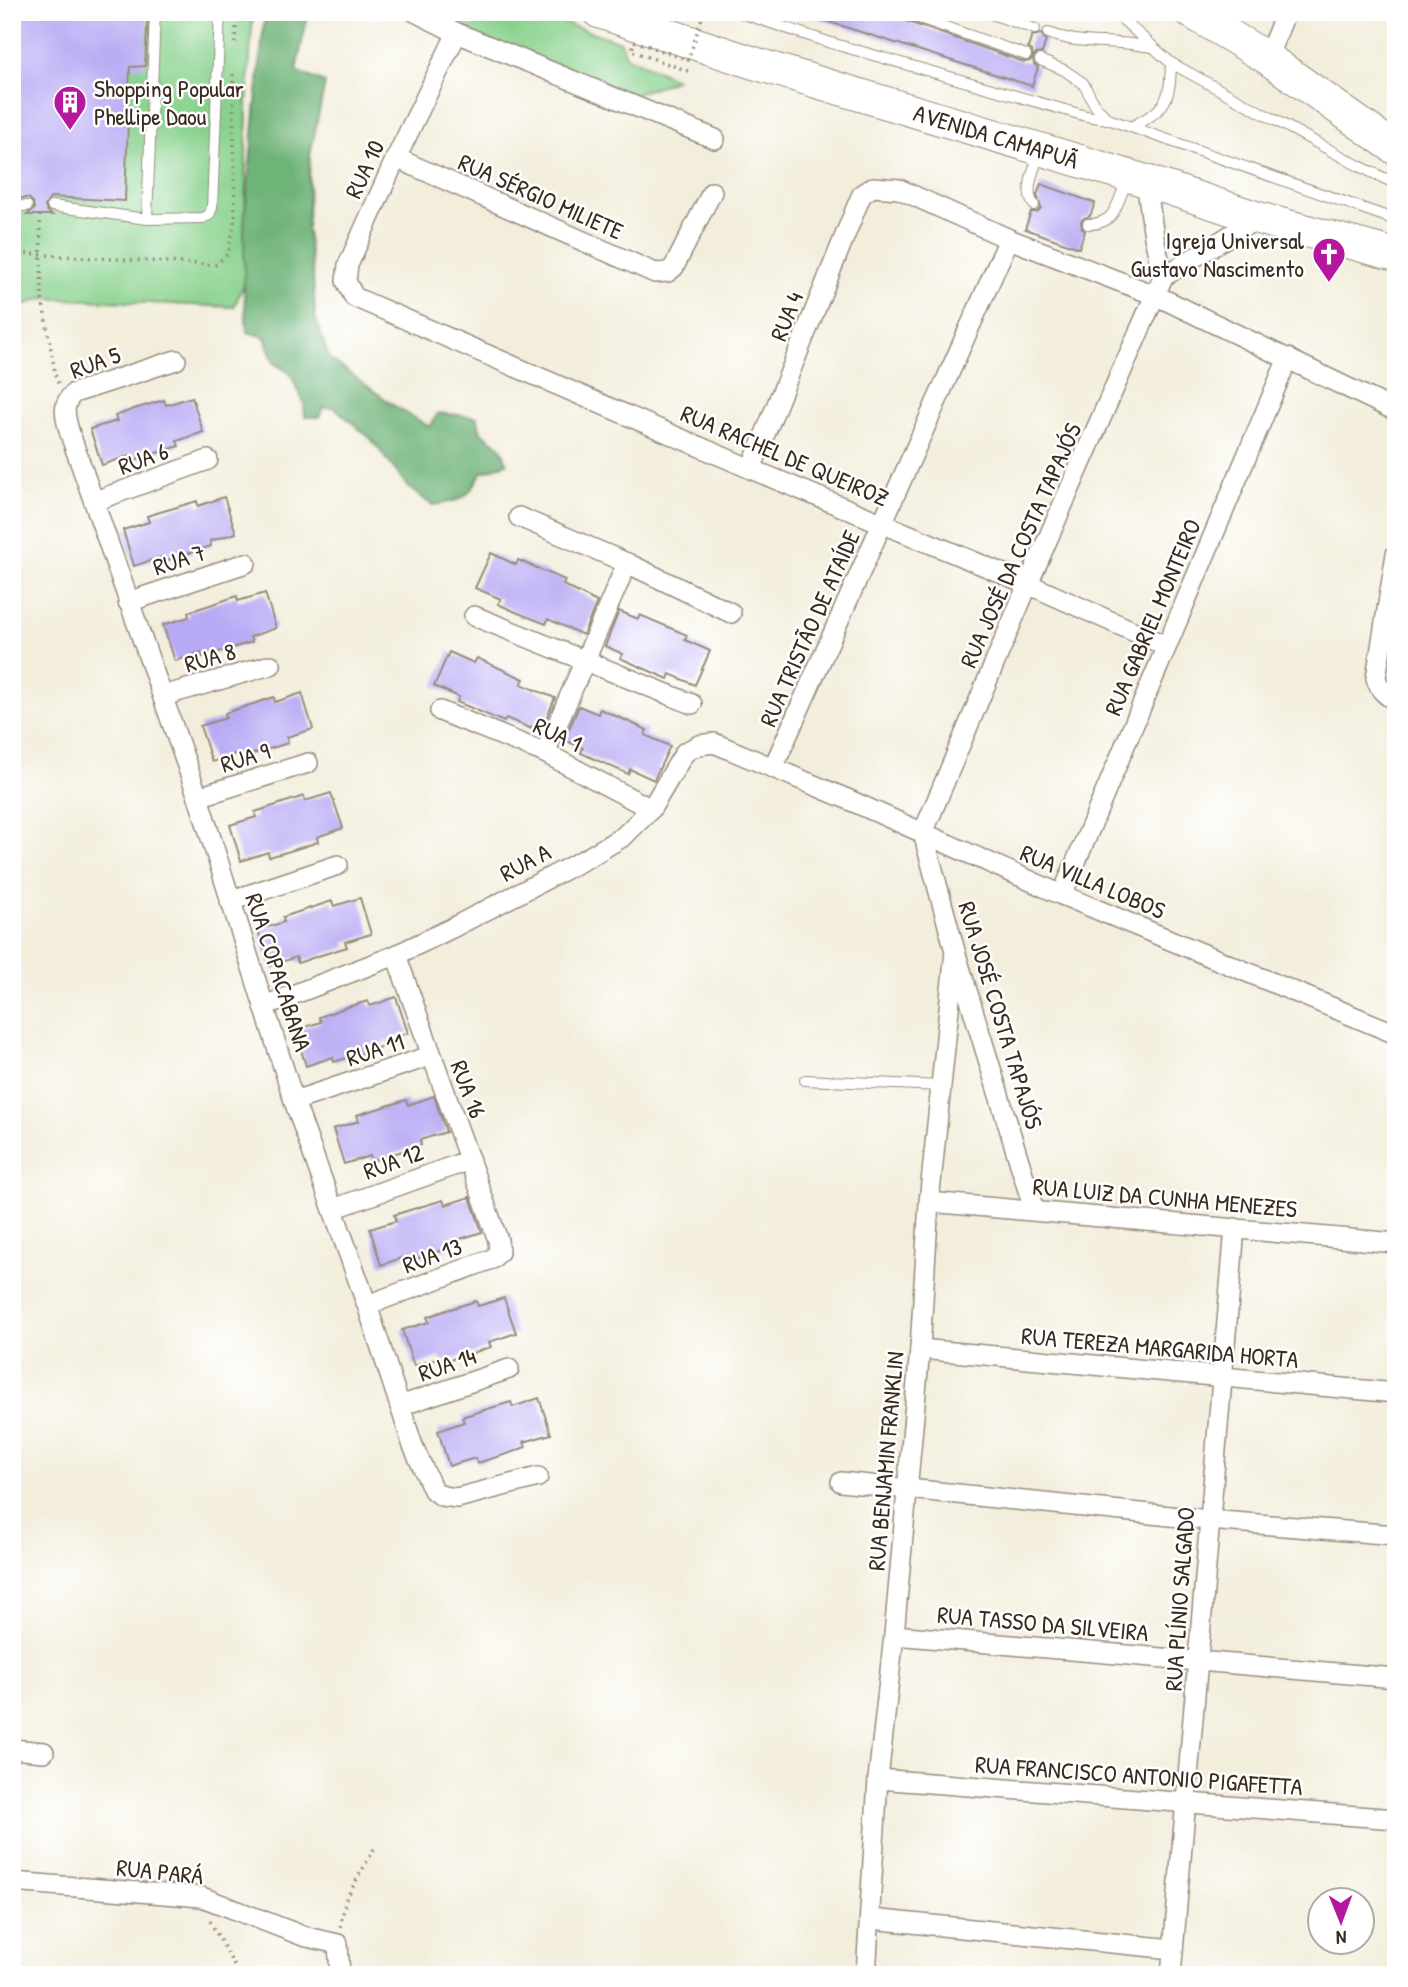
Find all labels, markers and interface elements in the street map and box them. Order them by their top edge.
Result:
place label: Shopping Popular Phellipe Daou [94,72,244,132]
building icon: Shopping Popular Phellipe Daou [51,83,89,132]
street label: AVENIDA CAMAPUÃ [910,96,1082,176]
street label: RUA 10 [337,135,391,203]
street label: RUA SÉRGIO MILIETE [454,145,629,247]
place label: Igreja Universal Gustavo Nascimento [1130,224,1305,284]
church icon: Igreja Universal Gustavo Nascimento [1310,235,1348,284]
street label: RUA 4 [762,287,810,345]
street label: RUA 5 [65,338,125,386]
street label: RUA RACHEL DE QUEIROZ [676,397,894,513]
street label: RUA JOSÉ DA COSTA TAPAJÓS [952,418,1088,672]
street label: RUA 6 [114,434,172,482]
street label: RUA GABRIEL MONTEIRO [1096,514,1208,720]
street label: RUA TRISTÃO DE ATAÍDE [751,524,867,731]
street label: RUA 7 [149,536,209,582]
street label: RUA 8 [181,634,239,680]
street label: RUA 1 [529,709,587,759]
street label: RUA 9 [216,734,274,780]
street label: RUA A [494,835,556,889]
street label: RUA VILLA LOBOS [1016,836,1170,926]
street label: RUA COPACABANA [238,889,320,1055]
street label: RUA JOSÉ COSTA TAPAJÓS [951,897,1051,1133]
street label: RUA 11 [342,1025,408,1073]
street label: RUA 16 [443,1055,495,1123]
street label: RUA 12 [359,1135,427,1187]
street label: RUA LUIZ DA CUNHA MENEZES [1032,1170,1298,1224]
street label: RUA 13 [398,1230,466,1280]
street label: RUA TEREZA MARGARIDA HORTA [1020,1319,1300,1375]
street label: RUA 14 [414,1339,480,1389]
street label: RUA BENJAMIN FRANKLIN [859,1350,911,1572]
street label: RUA PLÍNIO SALGADO [1157,1506,1201,1692]
street label: RUA TASSO DA SILVEIRA [936,1598,1150,1648]
street label: RUA FRANCISCO ANTONIO PIGAFETTA [974,1748,1304,1802]
street label: RUA PARÁ [115,1851,205,1891]
north arrow [1306,1885,1376,1955]
text: N [1336,1925,1347,1951]

